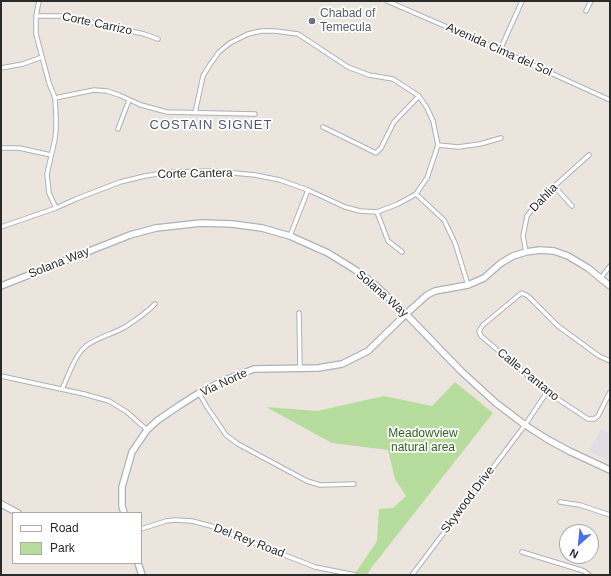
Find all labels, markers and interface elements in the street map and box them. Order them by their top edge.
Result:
place label: Chabad of Temecula [320,7,375,35]
street label: Corte Carrizo [61,10,133,38]
marker: Chabad of Temecula [307,16,317,26]
street label: Avenida Cima del Sol [444,20,554,80]
district label: COSTAIN SIGNET [150,117,272,133]
street label: Corte Cantera [157,166,233,182]
street label: Dahlia [527,181,561,215]
street label: Solana Way [27,244,91,282]
street label: Solana Way [353,267,411,321]
street label: Calle Pantano [494,346,562,404]
street label: Via Norte [198,366,250,400]
park label: Meadowview natural area [388,427,458,455]
street label: Skywood Drive [438,464,498,536]
legend [12,512,142,564]
text: Road [50,521,79,535]
street label: Del Rey Road [212,521,286,561]
north arrow [559,524,599,564]
text: Park [50,541,75,555]
text: N [568,547,580,561]

